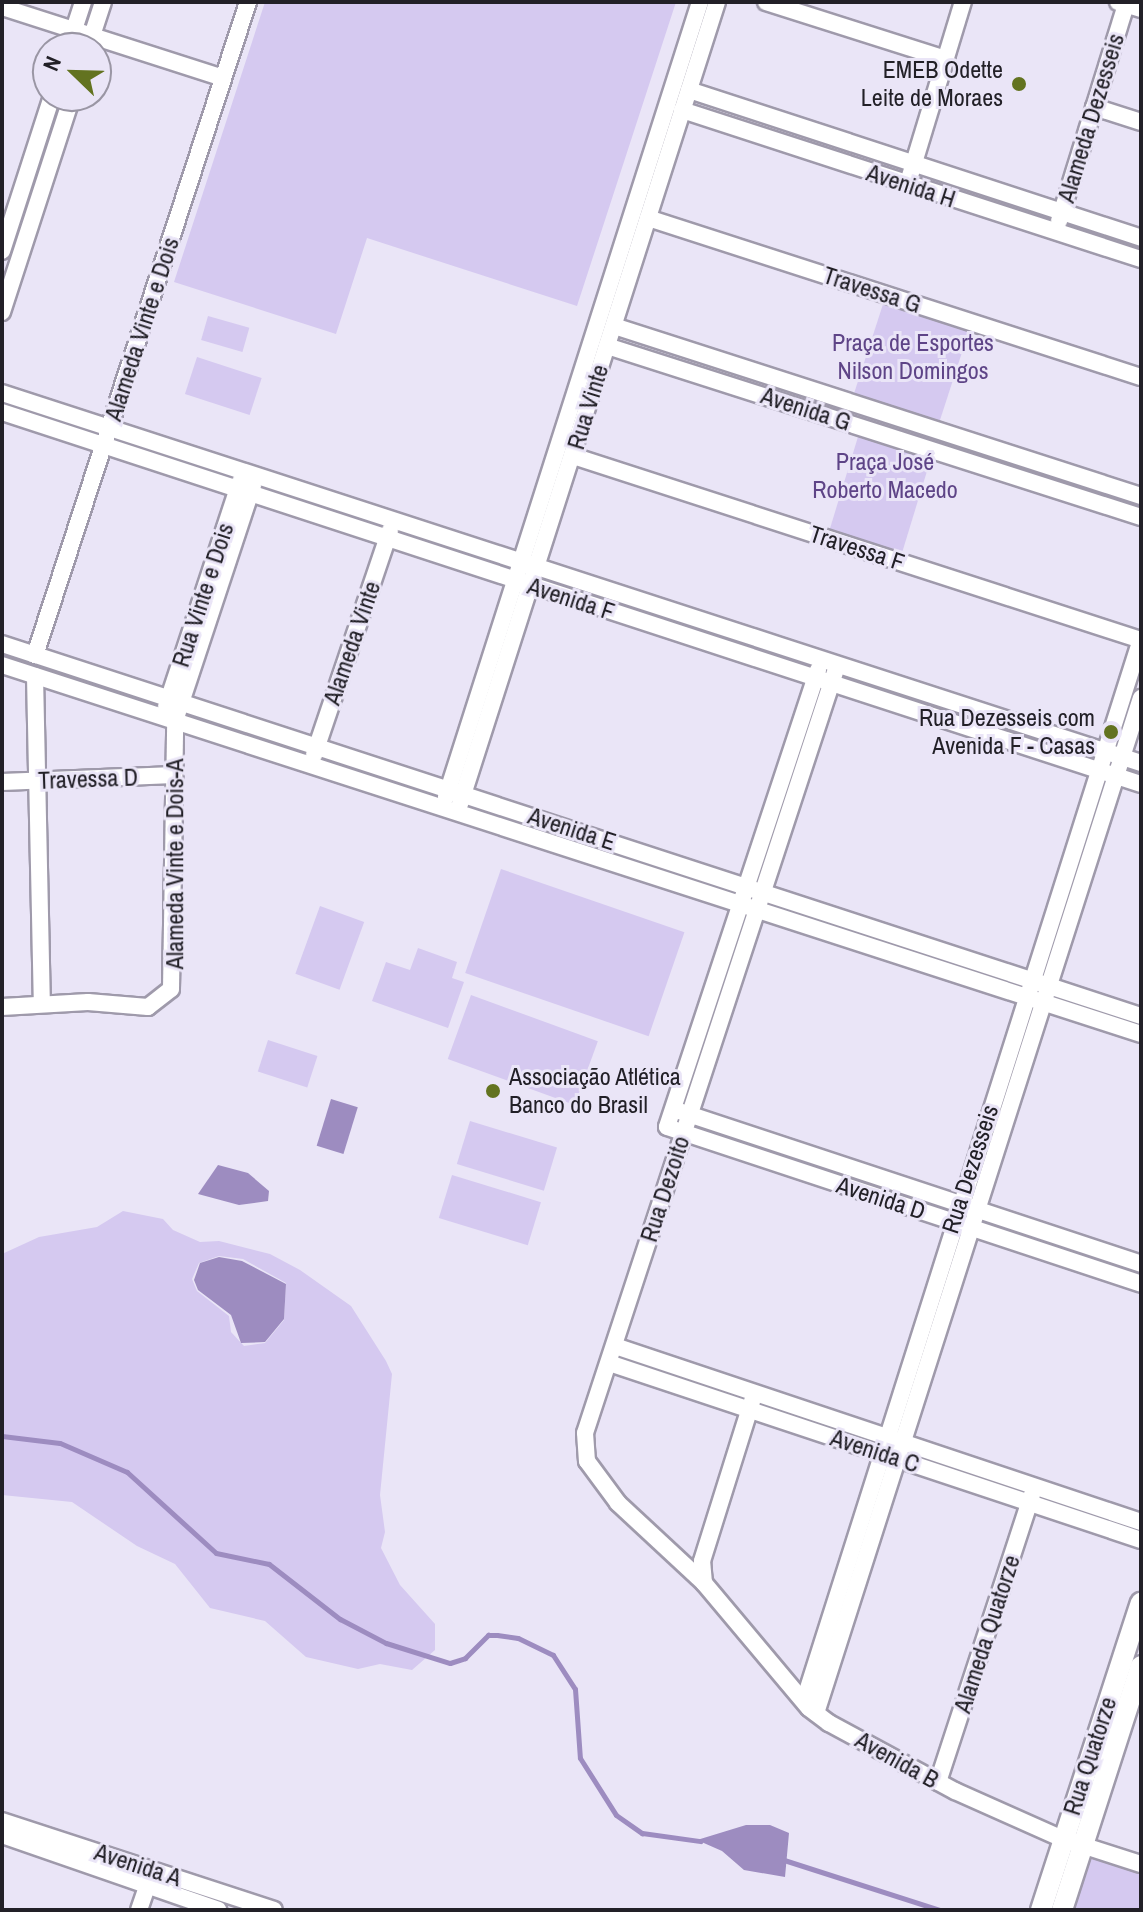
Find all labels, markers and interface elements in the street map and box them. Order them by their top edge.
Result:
street label: Alameda Dezesseis [1052,30,1130,206]
north arrow [32,32,112,112]
text: N [35,52,68,75]
place label: EMEB Odette Leite de Moraes [861,56,1003,112]
marker: EMEB Odette Leite de Moraes [1010,75,1028,93]
street label: Avenida H [863,158,959,214]
street label: Alameda Vinte e Dois [99,234,185,424]
street label: Travessa G [820,261,924,319]
park label: Praça de Esportes Nilson Domingos [832,329,994,385]
street label: Rua Vinte [561,361,615,453]
street label: Avenida G [757,381,855,437]
park label: Praça José Roberto Macedo [812,448,958,504]
street label: Rua Vinte e Dois [166,519,240,671]
street label: Travessa F [806,519,908,577]
street label: Avenida F [524,571,618,627]
street label: Alameda Vinte [317,577,387,709]
place label: Rua Dezesseis com Avenida F - Casas [919,704,1095,760]
marker: Rua Dezesseis com Avenida F - Casas [1102,723,1120,741]
street label: Alameda Vinte e Dois-A [161,759,189,969]
street label: Travessa D [38,763,138,795]
street label: Avenida E [525,801,619,857]
place label: Associação Atlética Banco do Brasil [509,1063,682,1119]
marker: Associação Atlética Banco do Brasil [484,1082,502,1100]
street label: Rua Dezesseis [936,1101,1004,1237]
street label: Rua Dezoito [634,1133,696,1245]
street label: Avenida D [833,1170,929,1226]
street label: Avenida C [827,1423,923,1479]
street label: Alameda Quatorze [948,1552,1026,1716]
street label: Rua Quatorze [1057,1693,1123,1819]
street label: Avenida B [850,1725,944,1795]
street label: Avenida A [91,1837,185,1893]

